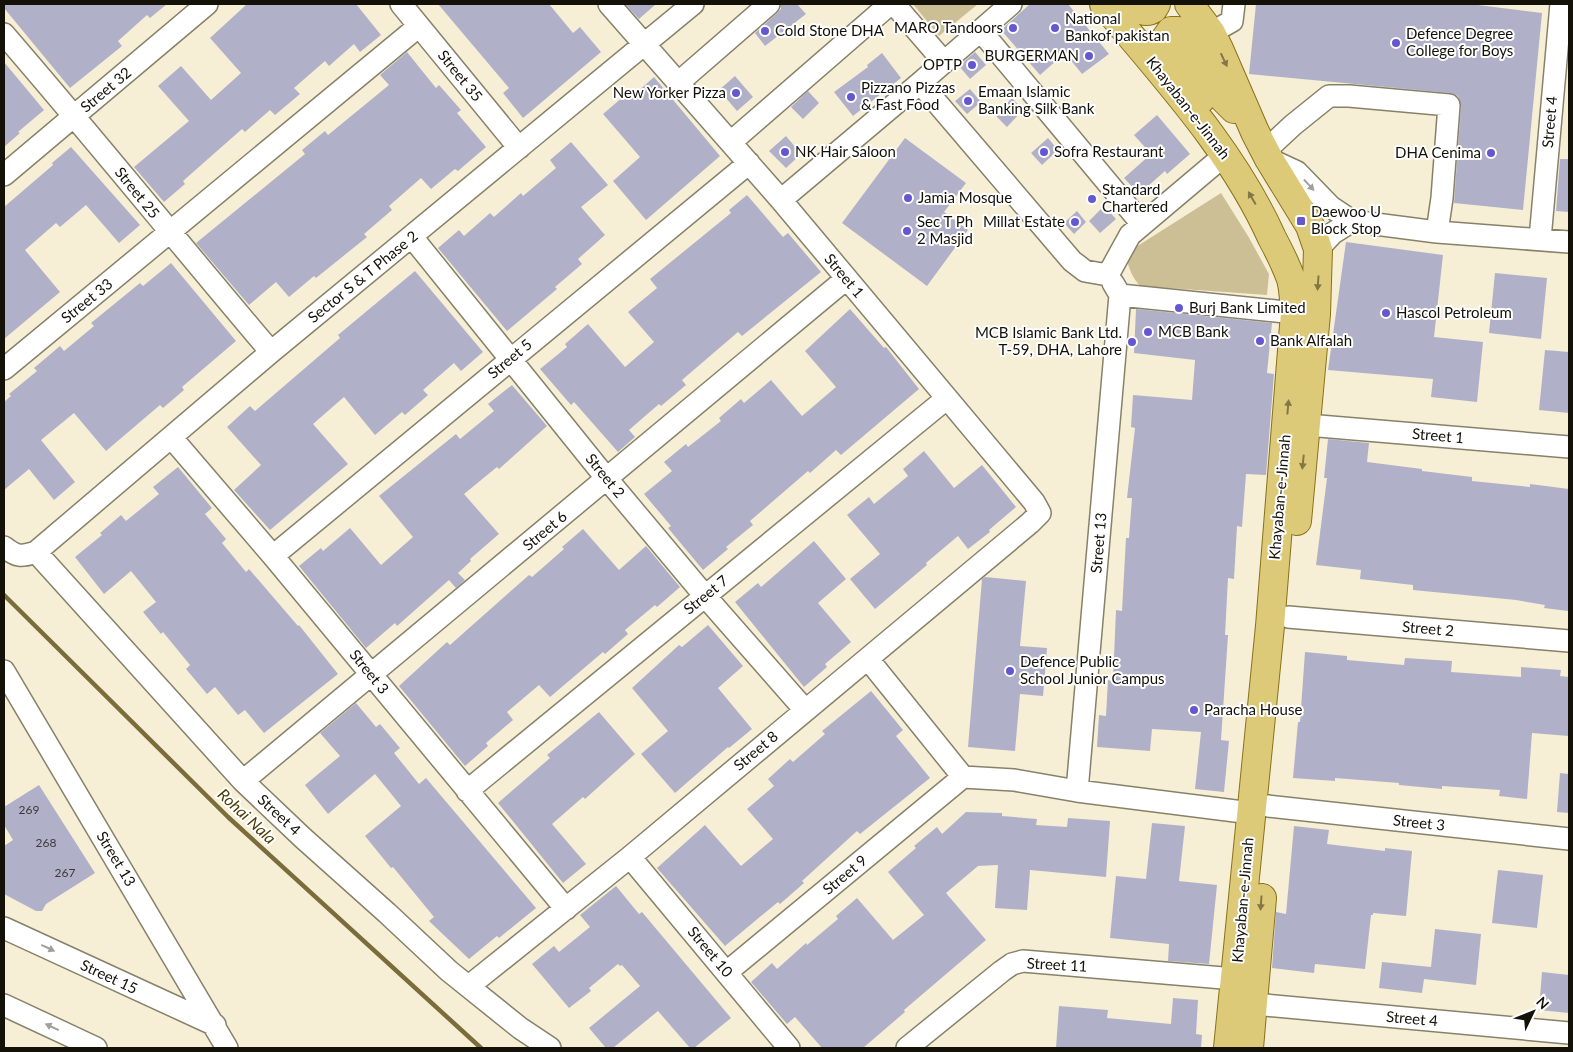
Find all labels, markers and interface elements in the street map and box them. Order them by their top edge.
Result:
place label: National Bankof pakistan [1065,9,1170,44]
place label: MARO Tandoors [894,18,1003,36]
place label: Cold Stone DHA [775,21,885,39]
marker: MARO Tandoors [1007,22,1019,34]
marker: National Bankof pakistan [1049,22,1061,34]
place label: Defence Degree College for Boys [1406,24,1513,59]
marker: Cold Stone DHA [759,25,771,37]
marker: Defence Degree College for Boys [1390,37,1402,49]
street label: Street 35 [435,46,487,105]
place label: BURGERMAN [984,46,1079,64]
marker: BURGERMAN [1083,50,1095,62]
street label: Khayaban-e-Jinnah [1143,52,1235,162]
one-way arrow [1220,53,1228,67]
place label: OPTP [923,55,962,73]
marker: OPTP [966,59,978,71]
street label: Street 32 [76,63,134,116]
place label: Pizzano Pizzas & Fast Food [861,78,955,113]
place label: Emaan Islamic Banking Silk Bank [978,82,1095,117]
place label: New Yorker Pizza [613,83,726,101]
marker: New Yorker Pizza [730,87,742,99]
marker: Pizzano Pizzas & Fast Food [845,91,857,103]
marker: Emaan Islamic Banking Silk Bank [962,95,974,107]
street label: Street 4 [1538,95,1560,149]
place label: NK Hair Saloon [795,142,896,160]
place label: Sofra Restaurant [1054,142,1164,160]
place label: DHA Cenima [1395,143,1481,161]
marker: NK Hair Saloon [779,146,791,158]
marker: Sofra Restaurant [1038,146,1050,158]
marker: DHA Cenima [1485,147,1497,159]
street label: Street 25 [112,163,164,222]
one-way arrow [1303,179,1315,191]
place label: Standard Chartered [1102,180,1168,215]
place label: Jamia Mosque [918,188,1012,206]
one-way arrow [1248,191,1257,204]
marker: Jamia Mosque [902,192,914,204]
marker: Standard Chartered [1086,193,1098,205]
place label: Daewoo U Block Stop [1311,202,1381,237]
place label: Sec T Ph 2 Masjid [917,212,973,247]
place label: Millat Estate [983,212,1065,230]
marker: Daewoo U Block Stop [1295,215,1307,227]
marker: Millat Estate [1069,216,1081,228]
marker: Sec T Ph 2 Masjid [901,225,913,237]
street label: Sector S & T Phase 2 [304,226,421,326]
street label: Street 1 [821,250,868,301]
street label: Street 33 [57,274,116,326]
one-way arrow [1313,275,1321,291]
place label: Burj Bank Limited [1189,298,1306,316]
marker: Burj Bank Limited [1173,302,1185,314]
place label: Hascol Petroleum [1396,303,1512,321]
marker: Hascol Petroleum [1380,307,1392,319]
place label: MCB Bank [1158,322,1229,340]
place label: MCB Islamic Bank Ltd. T-59, DHA, Lahore [975,323,1122,358]
marker: MCB Bank [1142,326,1154,338]
place label: Bank Alfalah [1270,331,1352,349]
street label: Street 5 [484,335,535,382]
marker: Bank Alfalah [1254,335,1266,347]
marker: MCB Islamic Bank Ltd. T-59, DHA, Lahore [1126,336,1138,348]
one-way arrow [1284,399,1292,415]
street label: Street 1 [1411,424,1465,446]
street label: Khayaban-e-Jinnah [1265,434,1293,560]
street label: Street 2 [582,449,629,501]
one-way arrow [1299,454,1307,470]
street label: Street 6 [519,506,570,554]
street label: Street 13 [1086,512,1110,574]
street label: Street 7 [679,571,731,618]
street label: Street 2 [1401,617,1455,639]
street label: Street 3 [346,645,393,697]
place label: Defence Public School Junior Campus [1020,652,1165,687]
marker: Defence Public School Junior Campus [1004,665,1016,677]
place label: Paracha House [1204,700,1302,718]
marker: Paracha House [1188,704,1200,716]
street label: Street 8 [730,727,781,774]
water label: Rohai Nala [214,784,280,847]
street label: Street 4 [255,790,305,839]
house number: 269 [19,802,39,817]
street label: Street 3 [1392,810,1446,834]
street label: Street 13 [93,828,140,889]
house number: 268 [36,835,56,850]
street label: Khayaban-e-Jinnah [1228,837,1256,963]
street label: Street 9 [819,851,870,898]
house number: 267 [55,865,75,880]
one-way arrow [1257,895,1265,911]
street label: Street 10 [684,922,737,981]
one-way arrow [41,945,55,953]
street label: Street 11 [1026,953,1088,975]
street label: Street 15 [78,955,141,997]
north arrow [1508,987,1558,1037]
text: N [1533,993,1553,1013]
street label: Street 4 [1385,1007,1439,1029]
one-way arrow [45,1023,59,1031]

